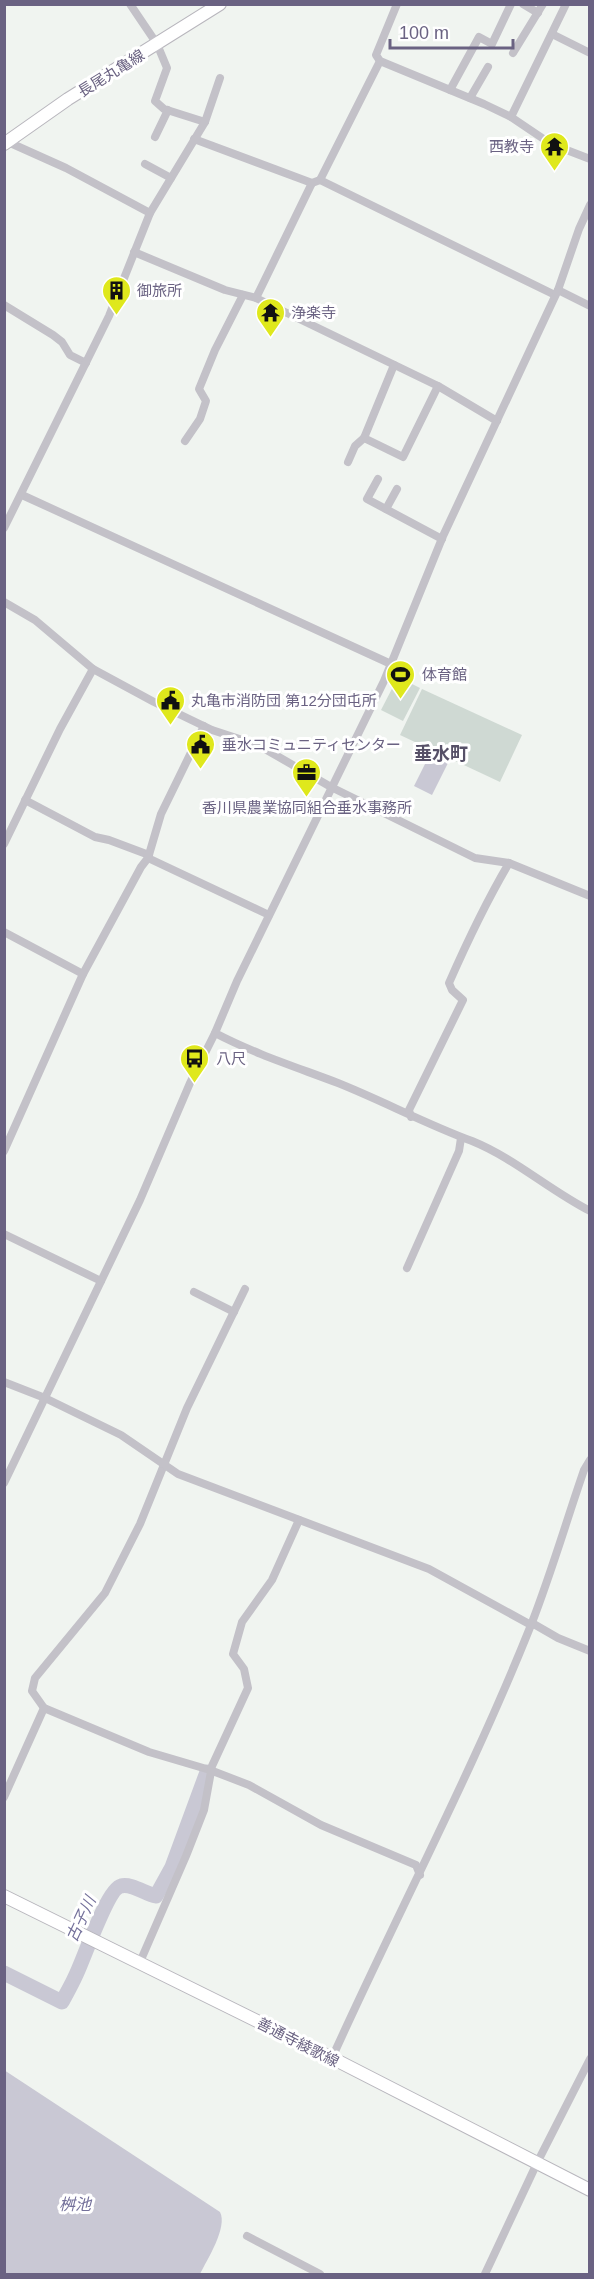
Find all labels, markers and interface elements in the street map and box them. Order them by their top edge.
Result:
scale bar [390,12,513,50]
text: 100 m [399,23,449,43]
street label: 長尾丸亀線 [75,46,147,100]
temple icon: 西教寺 [539,130,571,172]
place label: 西教寺 [489,138,534,155]
building icon: 御旅所 [100,274,132,316]
place label: 御旅所 [137,282,182,299]
temple icon: 浄楽寺 [254,296,286,338]
place label: 浄楽寺 [291,304,336,321]
sports icon: 体育館 [385,658,417,700]
place label: 体育館 [422,666,467,683]
public building icon: 丸亀市消防団 第12分団屯所 [154,684,186,726]
place label: 丸亀市消防団 第12分団屯所 [191,692,377,709]
public building icon: 垂水コミュニティセンター [185,728,217,770]
place label: 垂水コミュニティセンター [222,736,401,753]
district label: 垂水町 [414,744,468,764]
office icon: 香川県農業協同組合垂水事務所 [291,756,323,798]
place label: 香川県農業協同組合垂水事務所 [202,799,412,816]
bus stop icon: 八尺 [179,1042,211,1084]
place label: 八尺 [216,1050,246,1067]
water label: 古子川 [63,1892,100,1944]
street label: 善通寺綾歌線 [254,2014,342,2070]
water label: 桝池 [59,2196,93,2213]

